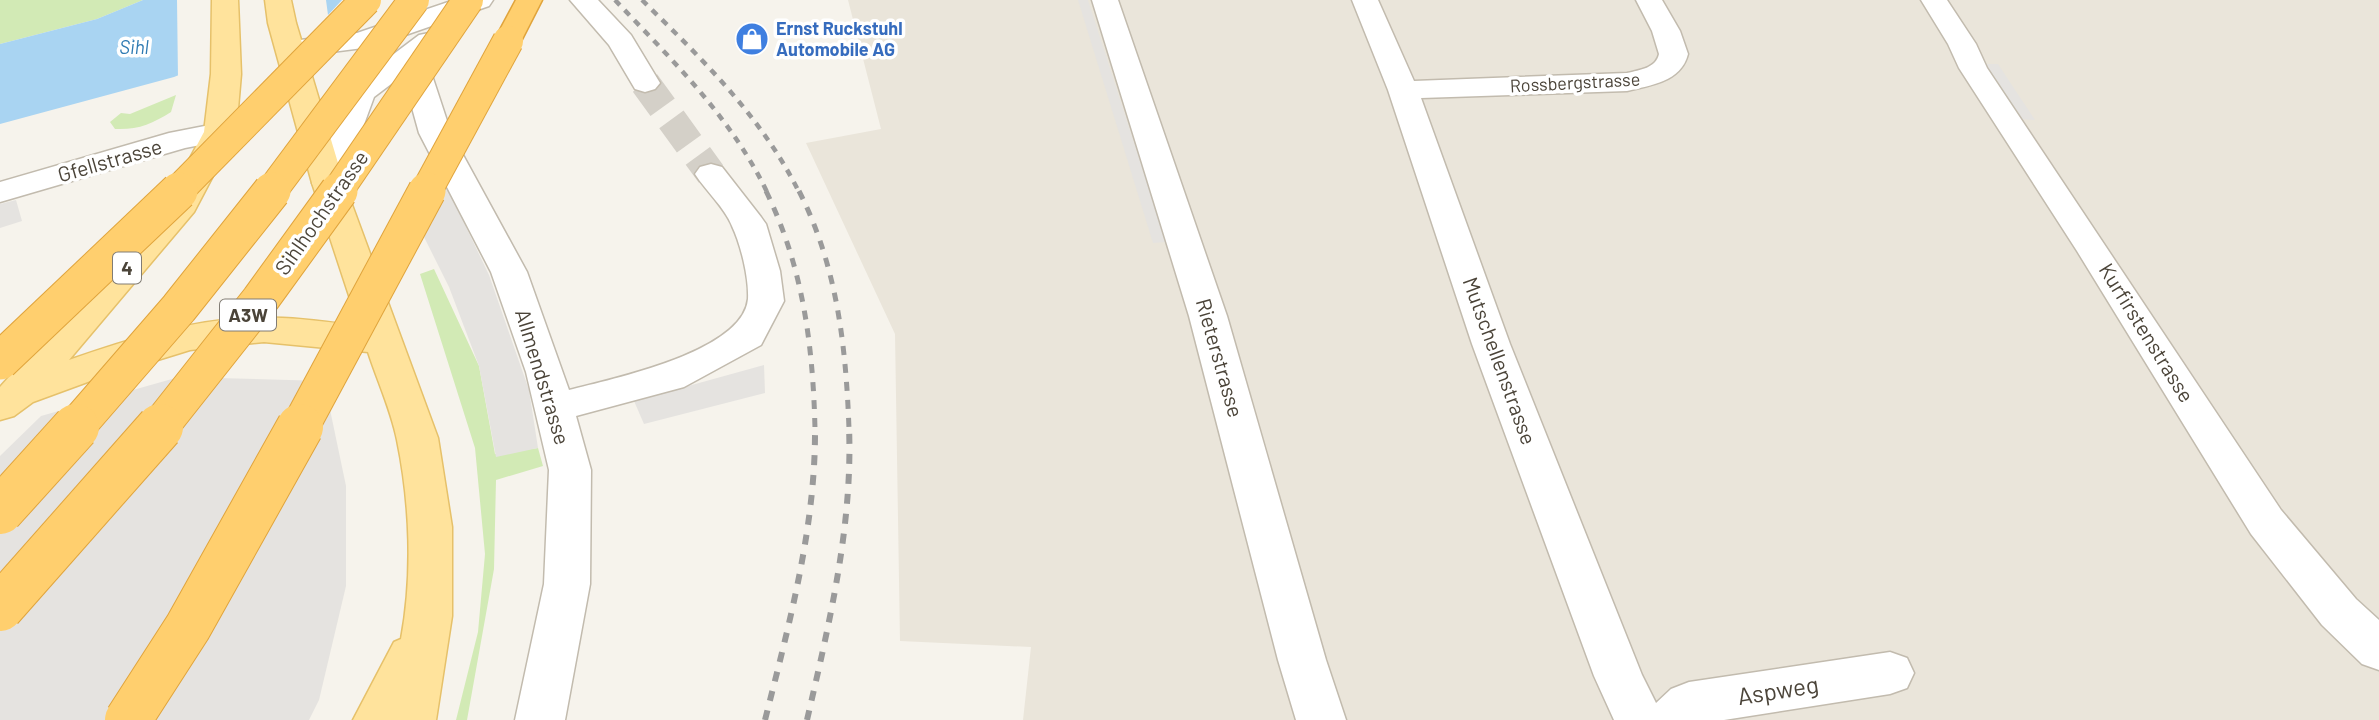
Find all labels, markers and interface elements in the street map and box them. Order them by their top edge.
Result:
place label: Ernst Ruckstuhl Automobile AG [776,17,903,60]
shop icon: Ernst Ruckstuhl Automobile AG [733,20,771,58]
water label: Sihl [119,35,150,58]
street label: Rossbergstrasse [1509,68,1641,96]
street label: Gfellstrasse [55,133,165,186]
street label: Sihlhochstrasse [269,145,373,279]
road number: 4 [113,252,141,284]
street label: Kurfirstenstrasse [2094,258,2200,406]
street label: Mutschellenstrasse [1458,273,1542,448]
street label: Rieterstrasse [1192,295,1249,420]
road number: A3W [220,300,276,330]
street label: Allmendstrasse [511,306,576,447]
street label: Aspweg [1735,669,1820,710]

